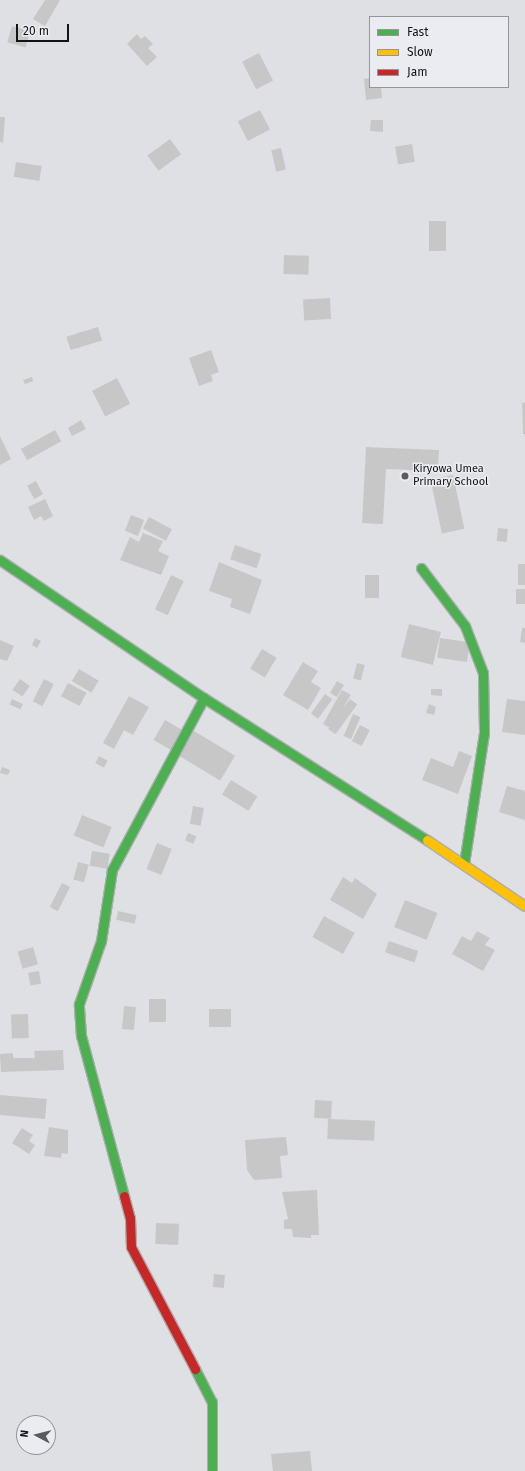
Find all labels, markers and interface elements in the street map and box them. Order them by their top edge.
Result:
scale bar [18,16,71,42]
legend [369,16,509,88]
text: 20 m [23,24,49,38]
text: Fast [407,25,429,39]
text: Slow [407,45,433,59]
text: Jam [407,65,427,79]
place label: Kiryowa Umea Primary School [413,463,488,489]
marker: Kiryowa Umea Primary School [400,471,410,481]
north arrow [16,1415,56,1455]
text: N [18,1429,31,1438]

